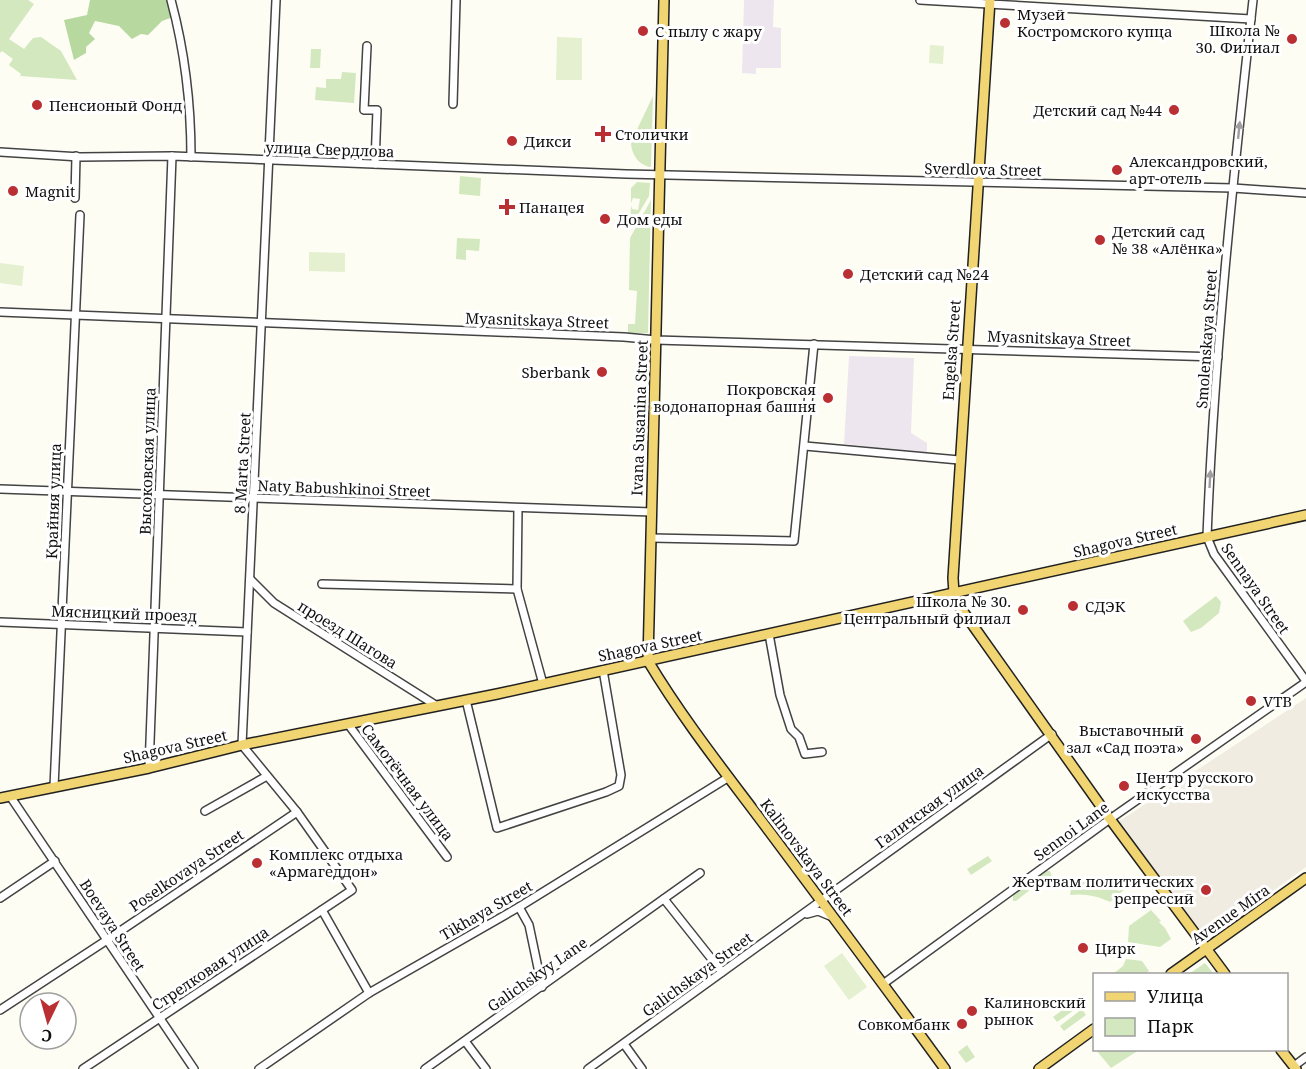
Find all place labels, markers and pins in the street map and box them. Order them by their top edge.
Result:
place label: Музей Костромского купца [1017,4,1173,41]
marker: Музей Костромского купца [998,16,1012,30]
place label: Школа № 30. Филиал [1196,20,1280,57]
place label: С пылу с жару [655,21,762,41]
marker: С пылу с жару [636,24,650,38]
marker: Школа № 30. Филиал [1285,32,1299,46]
place label: Пенсионый Фонд [49,95,182,115]
marker: Пенсионый Фонд [30,98,44,112]
place label: Детский сад №44 [1033,100,1163,120]
marker: Детский сад №44 [1167,103,1181,117]
place label: Столички [615,124,689,144]
marker: Столички [596,127,610,141]
place label: Дикси [524,131,572,151]
marker: Дикси [505,134,519,148]
place label: Александровский, арт-отель [1129,151,1268,188]
marker: Александровский, арт-отель [1110,163,1124,177]
place label: Magnit [25,181,75,201]
marker: Magnit [6,184,20,198]
place label: Панацея [519,197,584,217]
marker: Панацея [500,200,514,214]
place label: Дом еды [617,209,683,229]
marker: Дом еды [598,212,612,226]
place label: Детский сад № 38 «Алёнка» [1112,221,1223,258]
marker: Детский сад № 38 «Алёнка» [1093,233,1107,247]
place label: Детский сад №24 [860,264,989,284]
marker: Детский сад №24 [841,267,855,281]
place label: Sberbank [521,362,590,382]
marker: Sberbank [595,365,609,379]
place label: Покровская водонапорная башня [653,379,816,416]
marker: Покровская водонапорная башня [821,391,835,405]
place label: Школа № 30. Центральный филиал [843,591,1011,628]
place label: СДЭК [1085,596,1126,616]
marker: СДЭК [1066,599,1080,613]
marker: Школа № 30. Центральный филиал [1016,603,1030,617]
place label: VTB [1263,691,1292,711]
marker: VTB [1244,694,1258,708]
place label: Выставочный зал «Сад поэта» [1066,720,1184,757]
marker: Выставочный зал «Сад поэта» [1189,732,1203,746]
place label: Центр русского искусства [1136,767,1253,804]
marker: Центр русского искусства [1117,779,1131,793]
place label: Комплекс отдыха «Армагеддон» [269,844,403,881]
marker: Комплекс отдыха «Армагеддон» [250,856,264,870]
place label: Жертвам политических репрессий [1011,871,1194,908]
marker: Жертвам политических репрессий [1199,883,1213,897]
place label: Цирк [1095,938,1135,958]
marker: Цирк [1076,941,1090,955]
place label: Калиновский рынок [984,992,1086,1029]
marker: Калиновский рынок [965,1004,979,1018]
place label: Совкомбанк [858,1014,950,1034]
marker: Совкомбанк [955,1017,969,1031]

